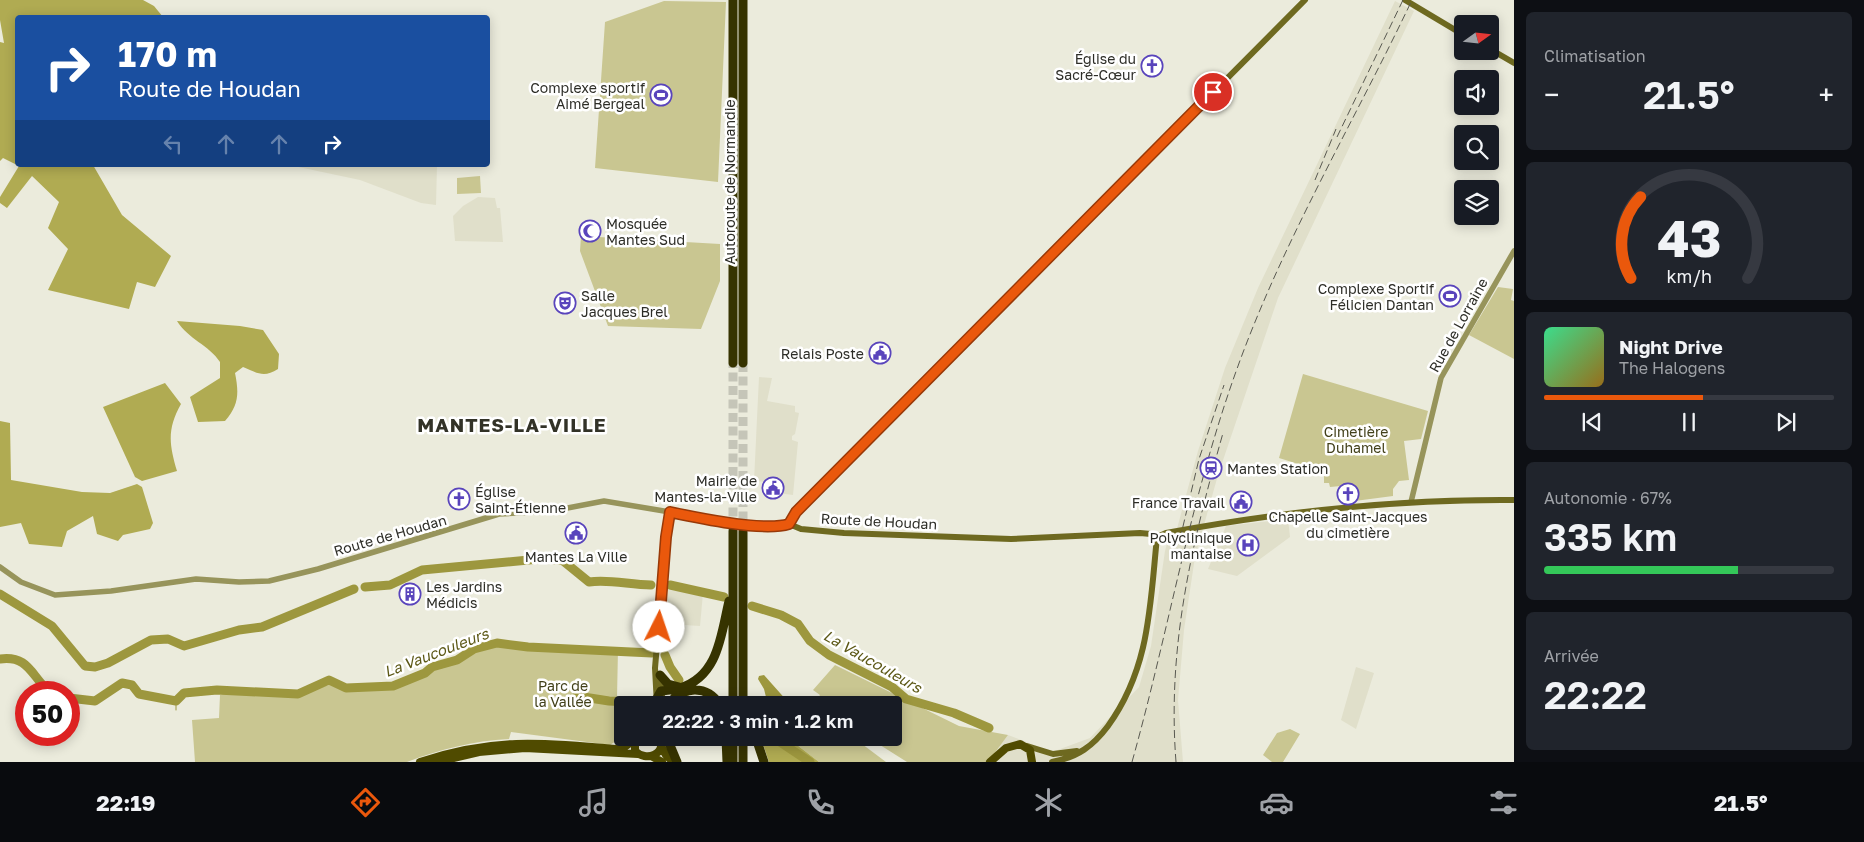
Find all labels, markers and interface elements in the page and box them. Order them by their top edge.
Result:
north arrow [1454,15,1499,60]
map controls [1454,15,1499,225]
text: 170 m [118,33,217,75]
icon: right [35,35,100,100]
text: Climatisation [1544,46,1646,66]
place label: Église du Sacré-Cœur [1055,50,1137,83]
church icon: Église du Sacré-Cœur [1140,54,1164,78]
button: sound [1454,70,1499,115]
pin [1192,71,1234,113]
text: 21.5° [1643,72,1735,117]
text: Route de Houdan [118,75,301,102]
icon: arrive [1199,78,1227,106]
text: − [1544,78,1559,111]
text: + [1819,78,1834,111]
place label: Complexe sportif Aimé Bergeal [530,79,645,112]
sports icon: Complexe sportif Aimé Bergeal [649,83,673,107]
street label: Autoroute de Normandie [721,99,738,265]
button: search [1454,125,1499,170]
icon: left [159,130,187,158]
icon: ahead [212,130,240,158]
icon: ahead [265,130,293,158]
icon: right [318,130,346,158]
button: layers [1454,180,1499,225]
text: 43 [1657,206,1721,268]
place label: Mosquée Mantes Sud [606,215,685,248]
mosque icon: Mosquée Mantes Sud [578,219,602,243]
text: km/h [1666,265,1712,287]
street label: Rue de Lorraine [1425,275,1491,375]
place label: Complexe Sportif Félicien Dantan [1318,280,1434,313]
sports icon: Complexe Sportif Félicien Dantan [1438,284,1462,308]
place label: Salle Jacques Brel [581,287,668,320]
theatre icon: Salle Jacques Brel [553,291,577,315]
text: Night Drive [1619,335,1723,358]
public building icon: Relais Poste [868,341,892,365]
place label: Relais Poste [781,345,864,362]
text: The Halogens [1619,358,1725,378]
icon: previous [1578,408,1606,436]
icon: pause [1675,408,1703,436]
icon: next [1772,408,1800,436]
district label: MANTES-LA-VILLE [417,413,607,436]
park label: Cimetière Duhamel [1324,423,1388,456]
station icon: Mantes Station [1199,456,1223,480]
place label: Mantes Station [1227,460,1328,477]
place label: Mairie de Mantes-la-Ville [654,472,757,505]
public building icon: Mairie de Mantes-la-Ville [761,476,785,500]
church icon: Chapelle Saint-Jacques du cimetière [1336,482,1360,506]
place label: Église Saint-Étienne [475,483,566,516]
church icon: Église Saint-Étienne [447,487,471,511]
text: Autonomie · 67% [1544,488,1672,508]
public building icon: France Travail [1229,490,1253,514]
place label: France Travail [1132,494,1225,511]
place label: Chapelle Saint-Jacques du cimetière [1269,508,1427,541]
street label: Route de Houdan [820,509,938,533]
street label: Route de Houdan [332,511,448,559]
text: 335 km [1544,514,1677,559]
public building icon: Mantes La Ville [564,521,588,545]
place label: Polyclinique mantaise [1149,529,1232,562]
hospital icon: Polyclinique mantaise [1236,533,1260,557]
place label: Mantes La Ville [525,548,627,565]
place label: Les Jardins Médicis [426,578,502,611]
building icon: Les Jardins Médicis [398,582,422,606]
position arrow [632,600,684,652]
water label: La Vaucouleurs [381,623,492,680]
water label: La Vaucouleurs [821,626,926,697]
text: Arrivée [1544,646,1599,666]
text: 22:22 [1544,672,1647,717]
park label: Parc de la Vallée [534,677,592,710]
speed limit sign: 50 [15,681,80,746]
text: 22:22 · 3 min · 1.2 km [663,709,853,732]
icon: directions [348,785,383,820]
icon: music [576,785,611,820]
icon: phone [803,785,838,820]
icon: climate [1031,785,1066,820]
icon: car [1259,785,1294,820]
icon: filters [1486,785,1521,820]
text: 22:19 [96,789,156,816]
text: 21.5° [1714,789,1768,816]

